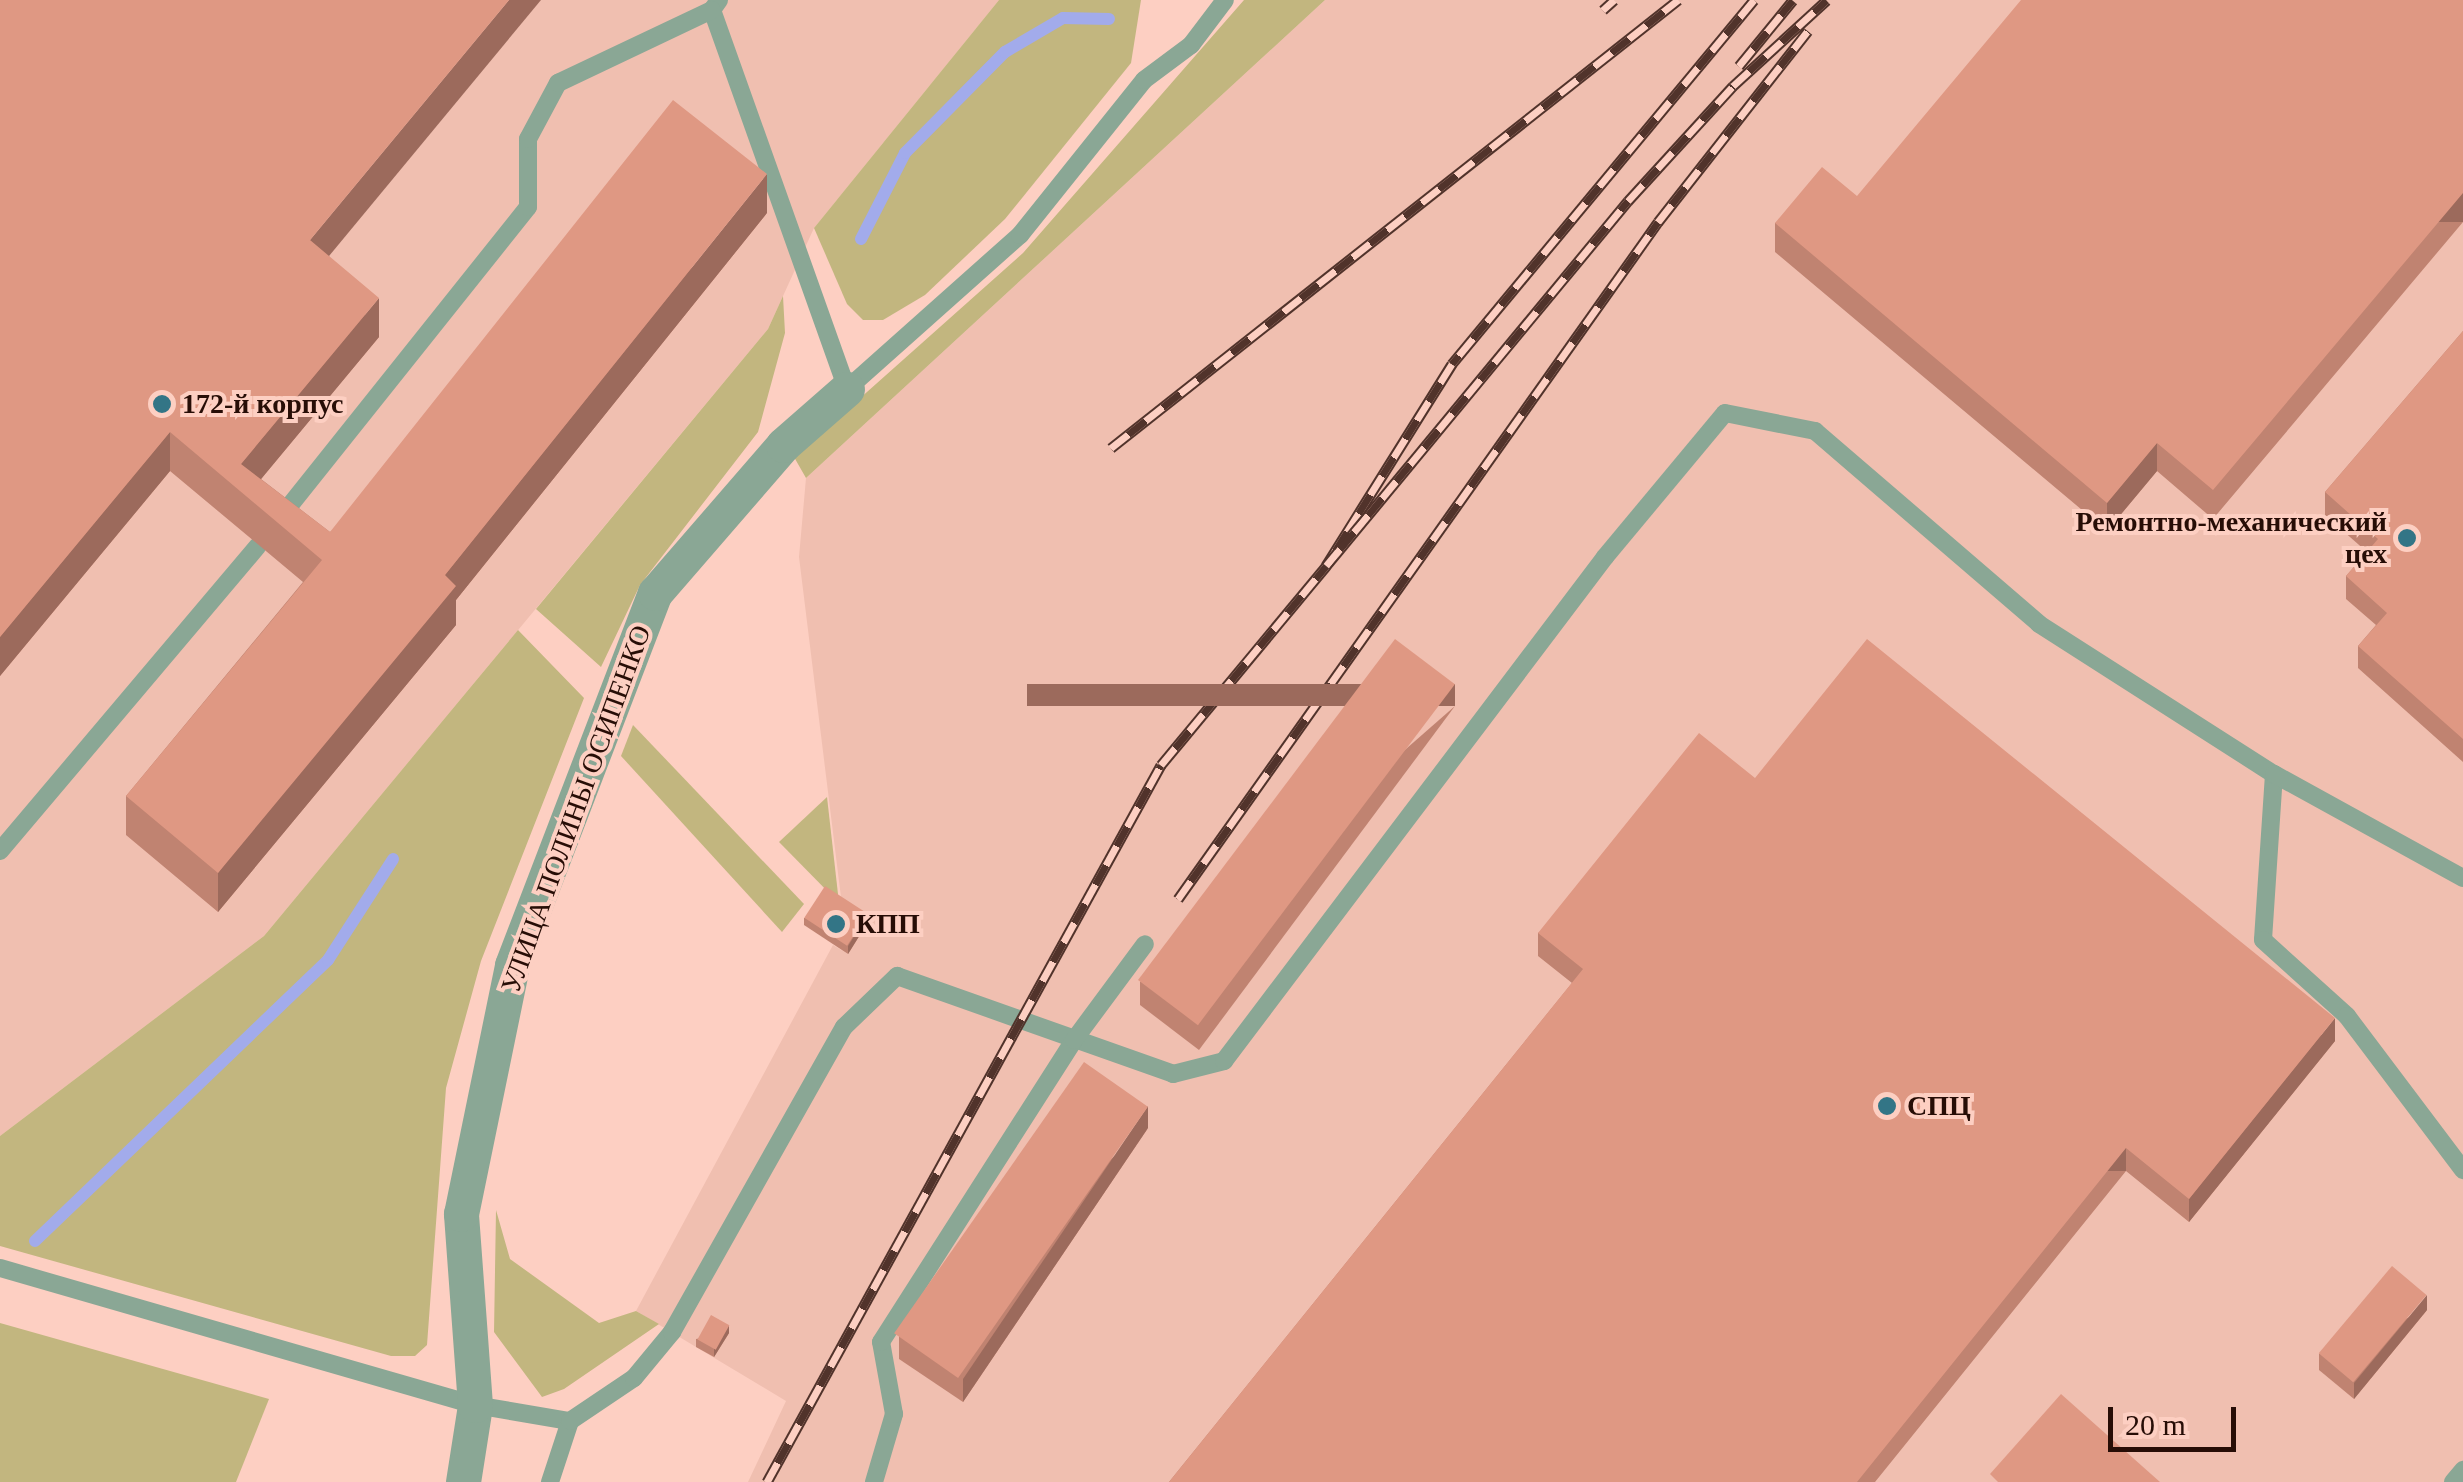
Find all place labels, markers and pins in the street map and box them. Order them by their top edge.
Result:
place label: 172-й корпус [182,387,343,421]
marker: 172-й корпус [151,393,173,415]
place label: Ремонтно-механический цех [2076,505,2387,571]
marker: Ремонтно-механический цех [2396,527,2418,549]
place label: КПП [856,907,920,941]
marker: КПП [825,913,847,935]
place label: СПЦ [1907,1089,1971,1123]
marker: СПЦ [1876,1095,1898,1117]

